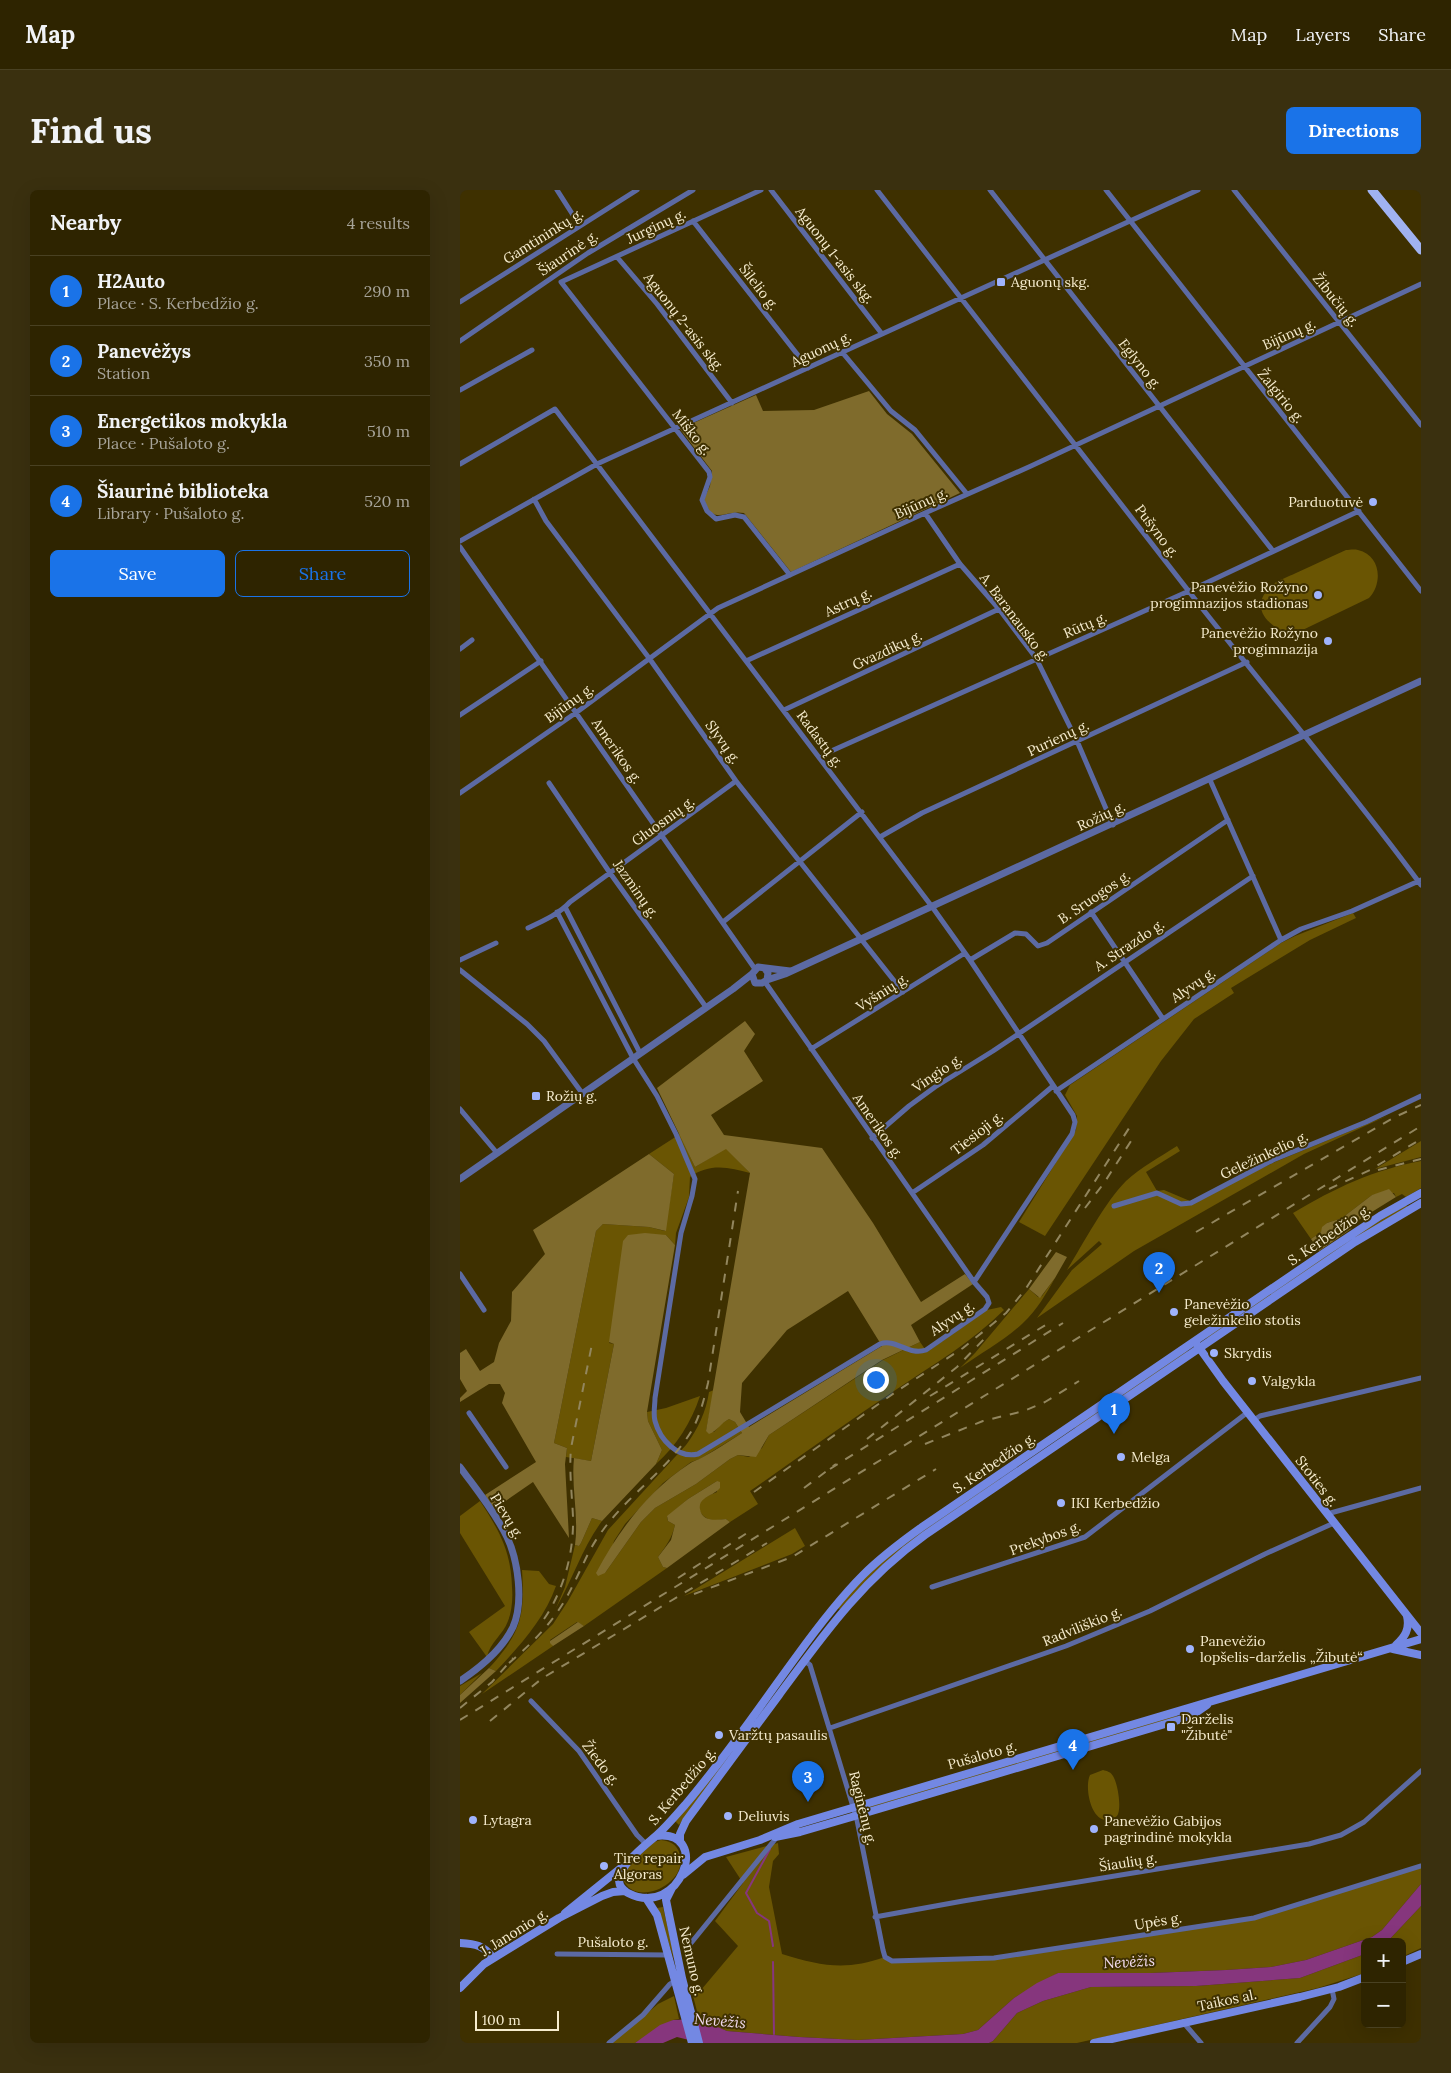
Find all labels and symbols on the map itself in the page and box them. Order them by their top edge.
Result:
street label: Aguonų 1-asis skg. [791,202,879,307]
street label: Gamtininkų g. [500,204,586,268]
street label: Jurginų g. [623,204,688,248]
street label: Šiaurinė g. [535,226,601,280]
street label: Šilelio g. [735,260,783,314]
street label: Aguonų 2-asis skg. [639,268,728,375]
street label: Žibučių g. [1309,270,1363,330]
place label: Aguonų skg. [1010,273,1090,291]
marker: Aguonų skg. [995,276,1007,288]
street label: Bijūnų g. [1260,314,1318,354]
street label: Aguonų g. [787,327,854,371]
street label: Eglyno g. [1115,335,1165,393]
street label: Žalgirio g. [1254,365,1308,427]
street label: Miško g. [668,405,716,459]
street label: Bijūnų g. [892,483,950,523]
place label: Parduotuvė [1288,493,1363,511]
marker: Parduotuvė [1367,496,1379,508]
street label: Pušyno g. [1131,501,1183,561]
street label: A. Baranausko g. [975,568,1054,665]
place label: Panevėžio Rožyno progimnazijos stadionas [1150,578,1308,612]
street label: Astrų g. [821,583,874,621]
marker: Panevėžio Rožyno progimnazijos stadionas [1312,589,1324,601]
street label: Rūtų g. [1060,608,1110,642]
place label: Panevėžio Rožyno progimnazija [1201,624,1318,658]
street label: Gvazdikų g. [849,626,925,674]
marker: Panevėžio Rožyno progimnazija [1322,635,1334,647]
street label: Bijūnų g. [541,679,597,727]
street label: Radastų g. [793,707,847,771]
street label: Amerikos g. [587,714,646,787]
street label: Purienų g. [1024,716,1092,760]
street label: Slyvų g. [701,717,745,767]
street label: Gluosnių g. [628,792,698,850]
street label: Rožių g. [1074,797,1128,835]
street label: Jazminų g. [609,855,663,922]
street label: B. Sruogos g. [1054,866,1134,928]
street label: A. Strazdo g. [1090,915,1168,976]
street label: Alyvų g. [1166,964,1219,1007]
street label: Vyšnių g. [852,969,912,1016]
street label: Vingio g. [908,1050,965,1097]
place label: Rožių g. [546,1087,597,1105]
street label: Amerikos g. [848,1089,907,1162]
marker: Rožių g. [530,1090,542,1102]
street label: Tiesioji g. [947,1107,1007,1159]
street label: Geležinkelio g. [1217,1127,1311,1183]
street label: S. Kerbedžio g. [1284,1201,1374,1269]
pin: 2 [1143,1252,1175,1293]
place label: Panevėžio geležinkelio stotis [1184,1295,1301,1329]
street label: Alyvų g. [925,1297,978,1340]
marker: Panevėžio geležinkelio stotis [1168,1306,1180,1318]
place label: Skrydis [1224,1344,1272,1362]
marker: Skrydis [1208,1347,1220,1359]
your location [863,1367,889,1393]
place label: Valgykla [1261,1372,1316,1390]
marker: Valgykla [1246,1375,1258,1387]
pin: 1 [1098,1393,1130,1434]
street label: S. Kerbedžio g. [949,1429,1039,1497]
place label: Melga [1131,1448,1170,1466]
marker: Melga [1115,1451,1127,1463]
street label: Stoties g. [1292,1452,1342,1510]
street label: Pievų g. [486,1490,528,1542]
place label: IKI Kerbedžio [1071,1494,1160,1512]
marker: IKI Kerbedžio [1055,1497,1067,1509]
street label: Prekybos g. [1007,1517,1083,1559]
street label: Radviliškio g. [1040,1602,1124,1650]
place label: Panevėžio lopšelis-darželis „Žibutė“ [1200,1632,1363,1666]
marker: Panevėžio lopšelis-darželis „Žibutė“ [1184,1643,1196,1655]
place label: Darželis "Žibutė" [1181,1710,1234,1744]
marker: Darželis "Žibutė" [1165,1721,1177,1733]
place label: Varžtų pasaulis [728,1726,828,1744]
marker: Varžtų pasaulis [713,1729,725,1741]
pin: 4 [1057,1729,1089,1770]
street label: Žiedo g. [578,1737,624,1789]
street label: Pušaloto g. [945,1737,1019,1773]
street label: S. Kerbedžio g. [644,1743,720,1829]
pin: 3 [792,1761,824,1802]
street label: Raginėnų g. [845,1769,881,1847]
place label: Deliuvis [738,1807,790,1825]
marker: Deliuvis [722,1810,734,1822]
place label: Lytagra [483,1811,532,1829]
place label: Panevėžio Gabijos pagrindinė mokykla [1104,1812,1232,1846]
marker: Lytagra [467,1814,479,1826]
marker: Panevėžio Gabijos pagrindinė mokykla [1088,1823,1100,1835]
place label: Tire repair Algoras [613,1849,683,1883]
street label: Šiaulių g. [1098,1849,1158,1875]
marker: Tire repair Algoras [598,1860,610,1872]
street label: J. Janonio g. [476,1904,551,1960]
street label: Upės g. [1133,1908,1183,1934]
street label: Nemuno g. [675,1925,709,1997]
street label: Pušaloto g. [577,1933,649,1951]
water label: Nevėžis [1103,1951,1155,1972]
street label: Taikos al. [1196,1985,1258,2015]
scale bar [475,2008,559,2031]
water label: Nevėžis [693,2009,747,2032]

